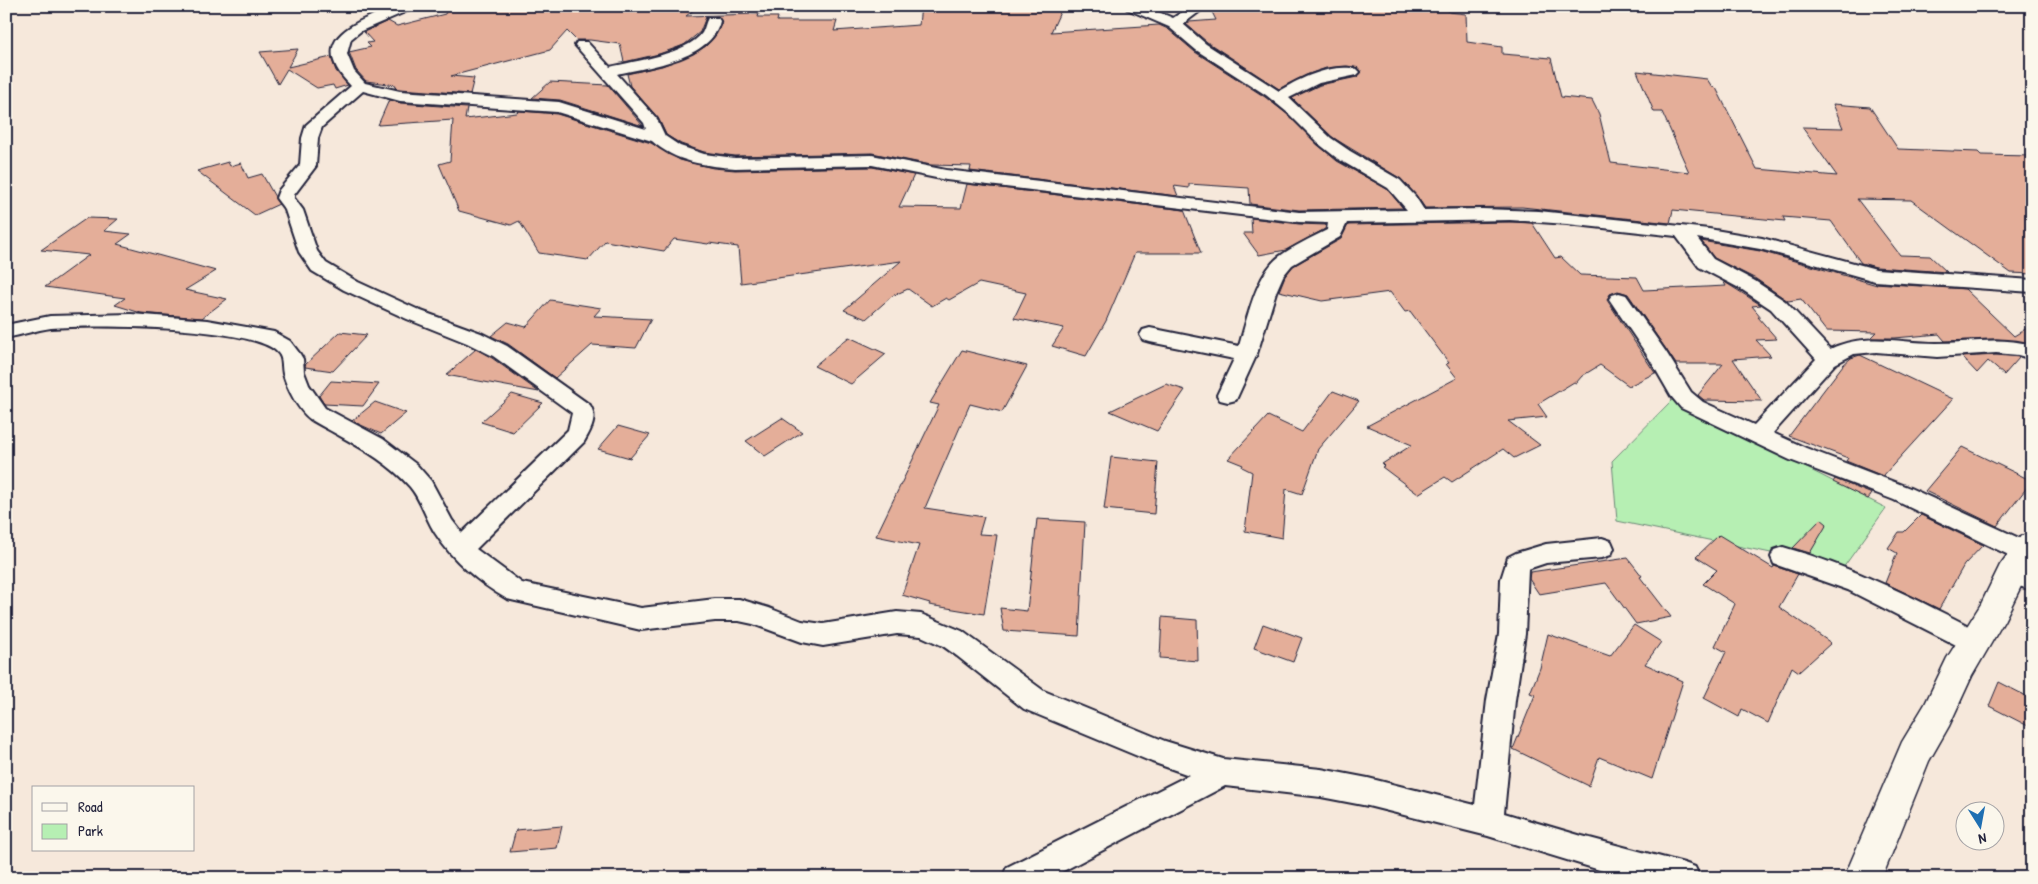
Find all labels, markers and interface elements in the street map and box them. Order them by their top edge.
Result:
legend [32,786,195,852]
text: Road [78,796,103,817]
north arrow [1956,802,2006,852]
text: Park [78,820,103,841]
text: N [1977,829,1988,849]

